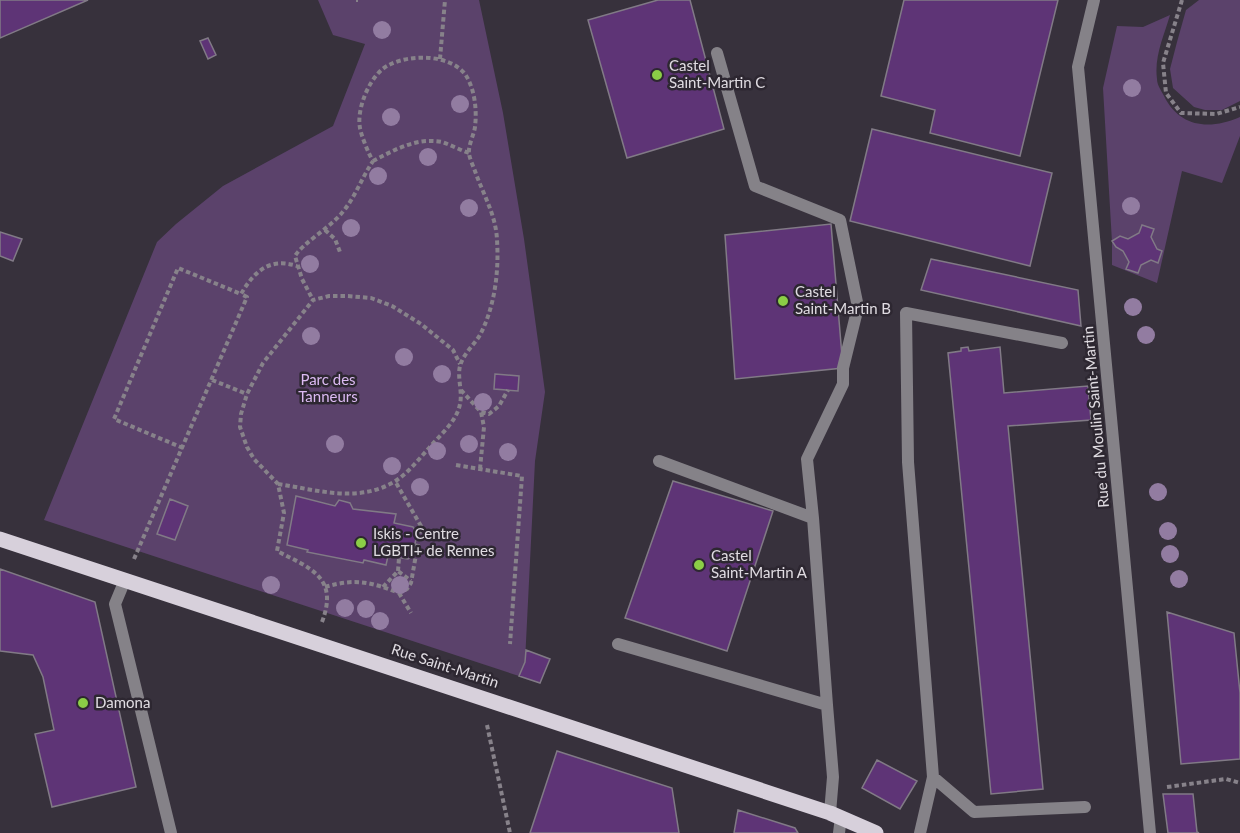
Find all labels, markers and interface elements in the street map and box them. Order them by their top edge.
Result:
place label: Castel Saint-Martin C [669,56,765,91]
marker: Castel Saint-Martin C [650,68,664,82]
place label: Castel Saint-Martin B [795,282,891,317]
marker: Castel Saint-Martin B [776,294,790,308]
street label: Rue du Moulin Saint-Martin [1078,326,1112,509]
park label: Parc des Tanneurs [298,370,358,405]
place label: Iskis - Centre LGBTI+ de Rennes [373,524,494,559]
marker: Iskis - Centre LGBTI+ de Rennes [354,536,368,550]
place label: Castel Saint-Martin A [711,546,808,581]
marker: Castel Saint-Martin A [692,558,706,572]
street label: Rue Saint-Martin [389,639,501,691]
place label: Damona [95,693,150,711]
marker: Damona [76,696,90,710]

